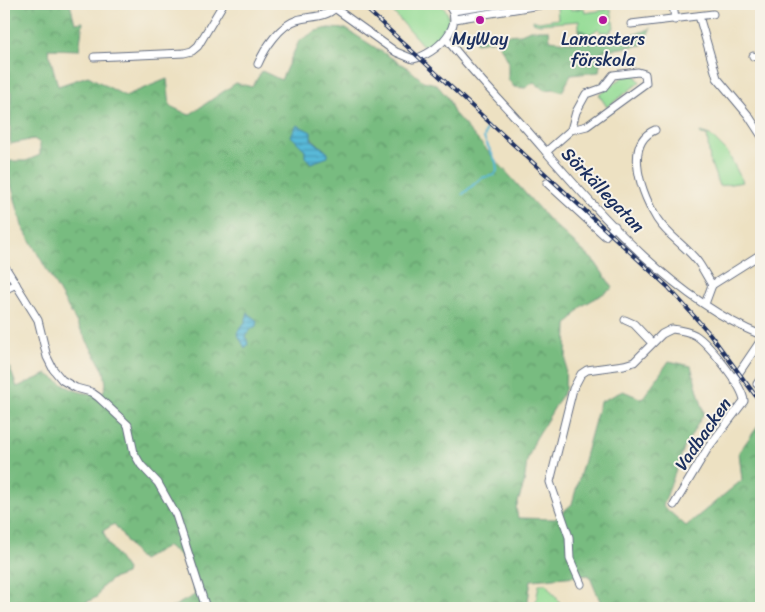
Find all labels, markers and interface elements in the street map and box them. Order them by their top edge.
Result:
marker: MyWay [474,14,486,26]
marker: Lancasters förskola [597,14,609,26]
place label: MyWay [452,23,509,55]
place label: Lancasters förskola [561,23,645,76]
street label: Sörkällegatan [553,139,653,241]
street label: Vadbacken [666,390,740,477]

